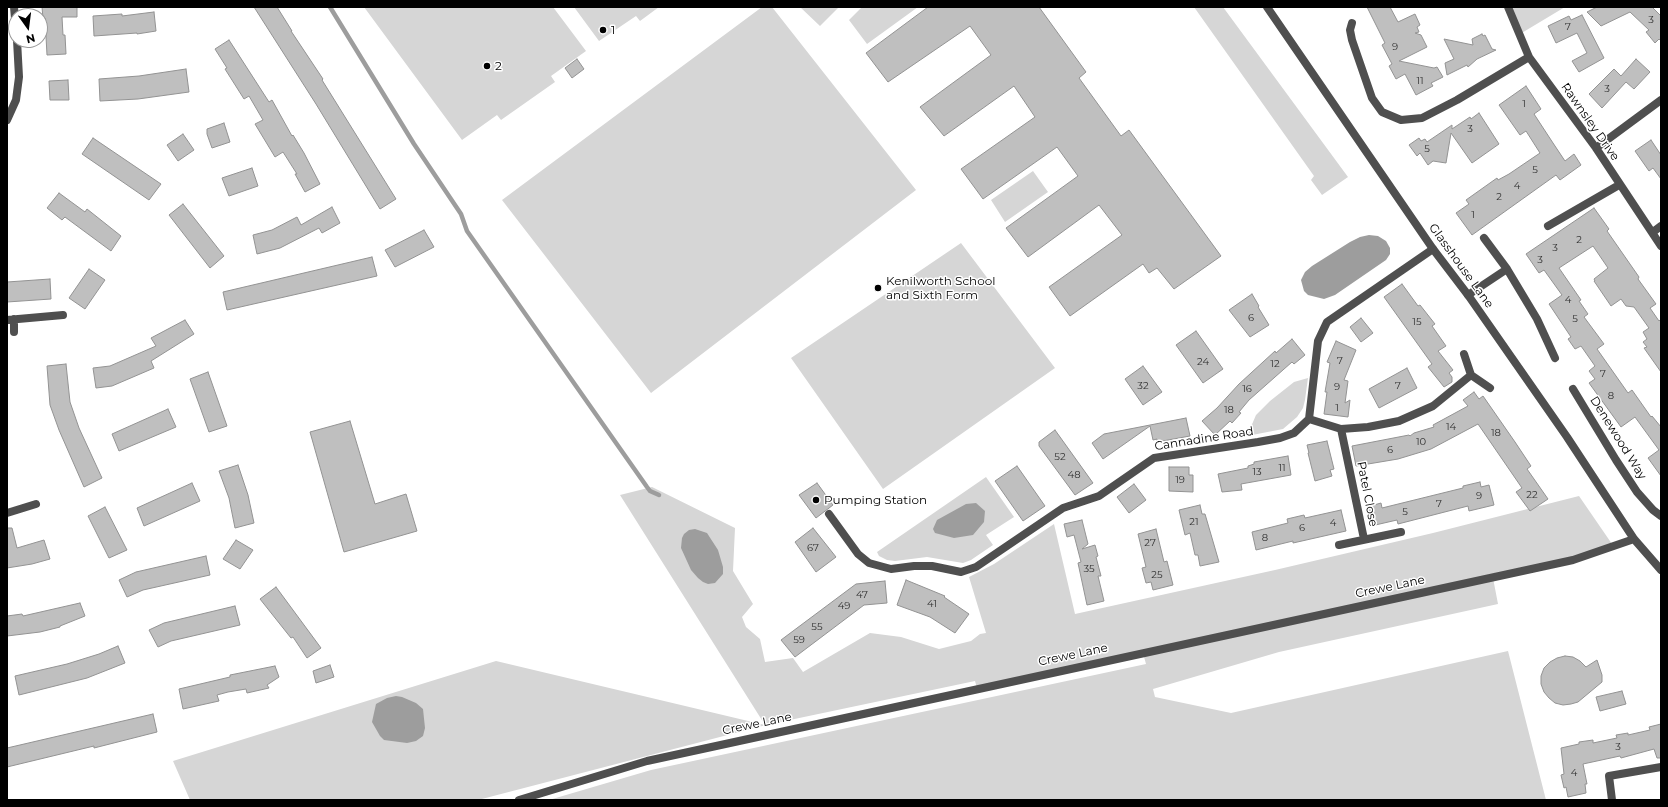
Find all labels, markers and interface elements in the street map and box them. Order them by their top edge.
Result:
north arrow [8,8,48,48]
house number: 3 [1648,14,1654,26]
house number: 7 [1565,21,1571,33]
place label: 1 [611,23,615,37]
marker: 1 [598,25,608,35]
text: N [25,31,37,47]
house number: 9 [1392,41,1398,53]
place label: 2 [495,59,502,73]
marker: 2 [482,61,492,71]
house number: 11 [1416,75,1424,87]
street label: Rawnsley Drive [1558,80,1622,164]
house number: 3 [1604,83,1610,95]
house number: 1 [1522,98,1526,110]
house number: 3 [1467,123,1473,135]
house number: 5 [1424,143,1430,155]
house number: 5 [1532,164,1538,176]
house number: 4 [1514,180,1520,192]
house number: 2 [1496,191,1502,203]
house number: 1 [1471,209,1475,221]
street label: Glasshouse Lane [1426,221,1496,311]
house number: 2 [1576,234,1582,246]
house number: 3 [1552,242,1558,254]
house number: 3 [1537,254,1543,266]
place label: Kenilworth School and Sixth Form [886,274,996,302]
marker: Kenilworth School and Sixth Form [873,283,883,293]
house number: 4 [1565,294,1571,306]
house number: 6 [1248,312,1254,324]
house number: 5 [1572,313,1578,325]
house number: 15 [1412,316,1422,328]
house number: 7 [1337,355,1343,367]
house number: 24 [1197,356,1209,368]
house number: 12 [1270,358,1280,370]
house number: 7 [1600,368,1606,380]
house number: 32 [1137,380,1149,392]
house number: 7 [1395,380,1401,392]
house number: 9 [1334,381,1340,393]
house number: 16 [1242,383,1252,395]
house number: 8 [1608,390,1614,402]
street label: Denewood Way [1587,394,1649,482]
house number: 1 [1335,402,1339,414]
house number: 18 [1224,404,1234,416]
house number: 14 [1446,421,1456,433]
street label: Cannadine Road [1153,424,1255,454]
house number: 18 [1491,427,1501,439]
house number: 10 [1416,436,1426,448]
house number: 6 [1387,444,1393,456]
house number: 52 [1054,451,1066,463]
street label: Patel Close [1354,460,1380,528]
house number: 11 [1278,462,1286,474]
house number: 13 [1252,466,1262,478]
house number: 48 [1067,469,1081,481]
house number: 19 [1175,474,1185,486]
house number: 22 [1526,489,1538,501]
house number: 9 [1476,490,1482,502]
place label: Pumping Station [824,493,927,507]
marker: Pumping Station [811,495,821,505]
house number: 7 [1436,498,1442,510]
house number: 5 [1402,506,1408,518]
house number: 21 [1189,516,1199,528]
house number: 4 [1330,517,1336,529]
house number: 6 [1299,522,1305,534]
house number: 8 [1262,532,1268,544]
house number: 27 [1144,537,1156,549]
house number: 67 [807,542,819,554]
house number: 35 [1083,563,1095,575]
house number: 25 [1151,569,1163,581]
street label: Crewe Lane [1354,573,1426,601]
house number: 47 [856,589,868,601]
house number: 41 [927,598,937,610]
house number: 49 [838,600,850,612]
house number: 55 [811,621,823,633]
house number: 59 [793,634,805,646]
street label: Crewe Lane [1037,641,1109,669]
street label: Crewe Lane [721,710,793,738]
house number: 3 [1615,741,1621,753]
house number: 4 [1571,767,1577,779]

